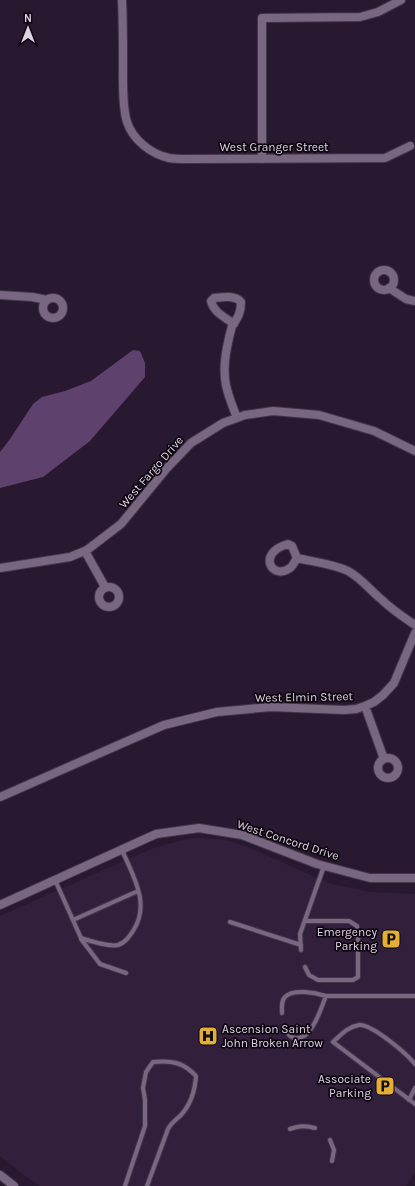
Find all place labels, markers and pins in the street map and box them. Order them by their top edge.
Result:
place label: Emergency Parking [317,925,377,953]
parking icon: Emergency Parking [380,928,402,950]
place label: Ascension Saint John Broken Arrow [222,1022,323,1050]
hospital icon: Ascension Saint John Broken Arrow [197,1025,219,1047]
place label: Associate Parking [318,1072,371,1100]
parking icon: Associate Parking [374,1075,396,1097]

